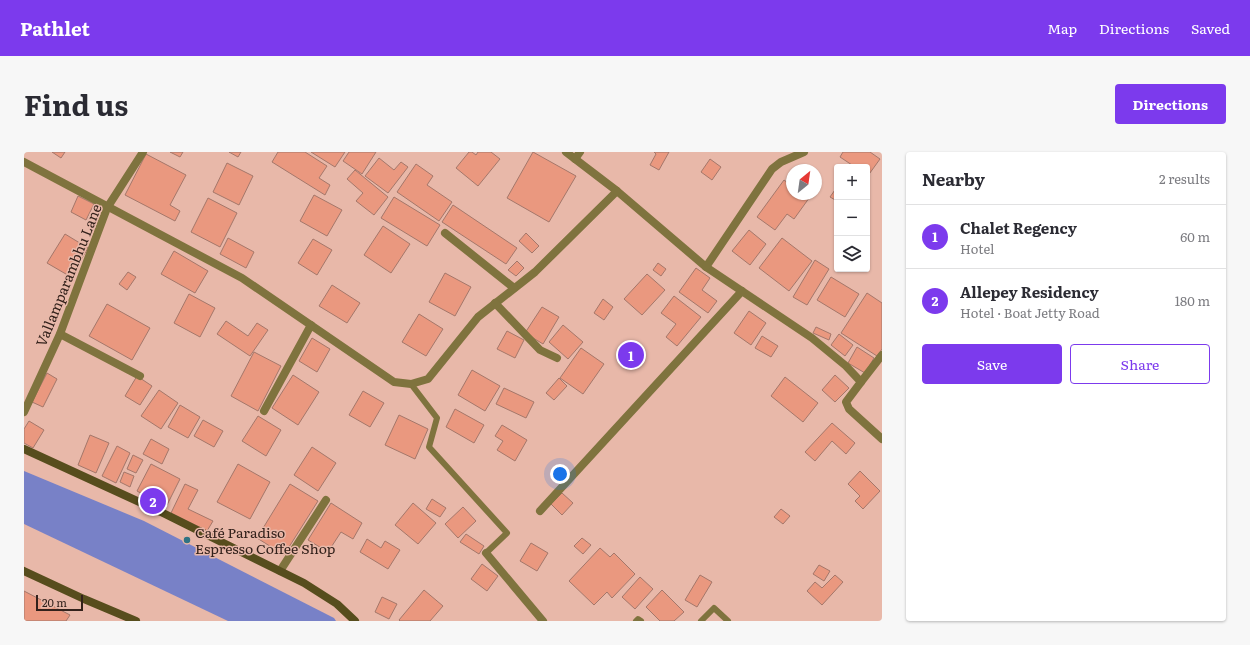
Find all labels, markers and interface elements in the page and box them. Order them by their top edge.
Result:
text: Pathlet [20,14,90,42]
text: Map [1047,18,1077,38]
text: Directions [1099,18,1169,38]
text: Saved [1191,18,1230,38]
text: Find us [24,83,128,125]
button: Directions [1115,84,1226,124]
north arrow [786,164,822,200]
map controls [834,164,870,272]
button: + [834,164,870,200]
text: Nearby [922,166,985,191]
text: 2 results [1159,169,1210,188]
button: − [834,200,870,236]
street label: Vallamparambhu Lane [30,201,106,349]
text: Chalet Regency [960,216,1077,239]
text: 1 [932,227,938,246]
text: 60 m [1180,227,1210,246]
button: layers [834,236,870,272]
text: Hotel [960,239,994,258]
text: Allepey Residency [960,280,1099,303]
text: 2 [932,291,938,310]
text: 180 m [1175,291,1210,310]
text: Hotel · Boat Jetty Road [960,303,1100,322]
pin: 1 [618,340,644,370]
button: Save [922,344,1062,384]
button: Share [1070,344,1210,384]
your location [550,464,570,484]
pin: 2 [140,486,166,516]
place label: Café Paradiso Espresso Coffee Shop [195,522,335,558]
marker: Café Paradiso Espresso Coffee Shop [182,535,192,545]
scale bar [36,593,83,612]
text: 20 m [42,594,67,610]

